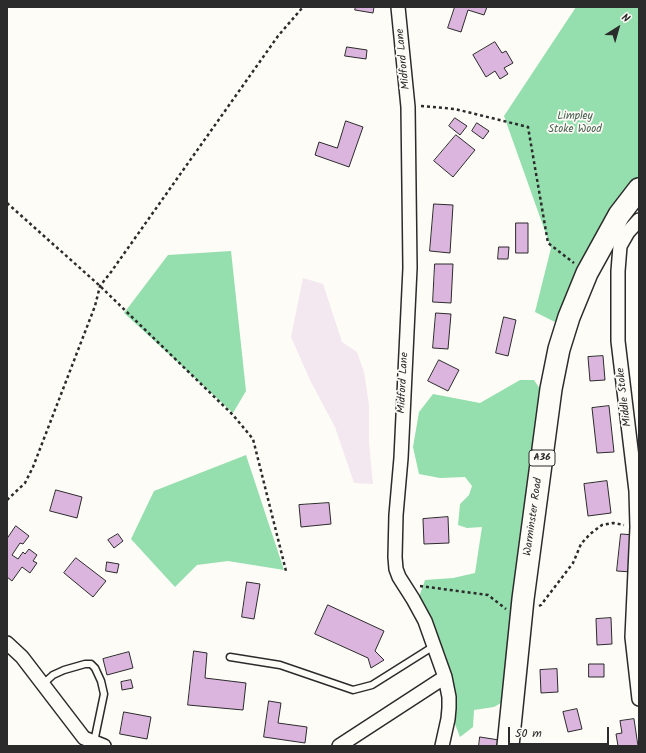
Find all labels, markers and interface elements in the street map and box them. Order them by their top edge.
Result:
north arrow [598,8,638,48]
text: N [617,9,633,28]
street label: Midford Lane [394,28,414,90]
park label: Limpley Stoke Wood [548,110,602,136]
street label: Midford Lane [396,352,412,414]
street label: Middle Stoke [615,367,635,427]
road number: A36 [529,450,555,466]
street label: Warminster Road [522,477,546,557]
scale bar [510,719,611,745]
text: 50 m [515,724,542,743]

